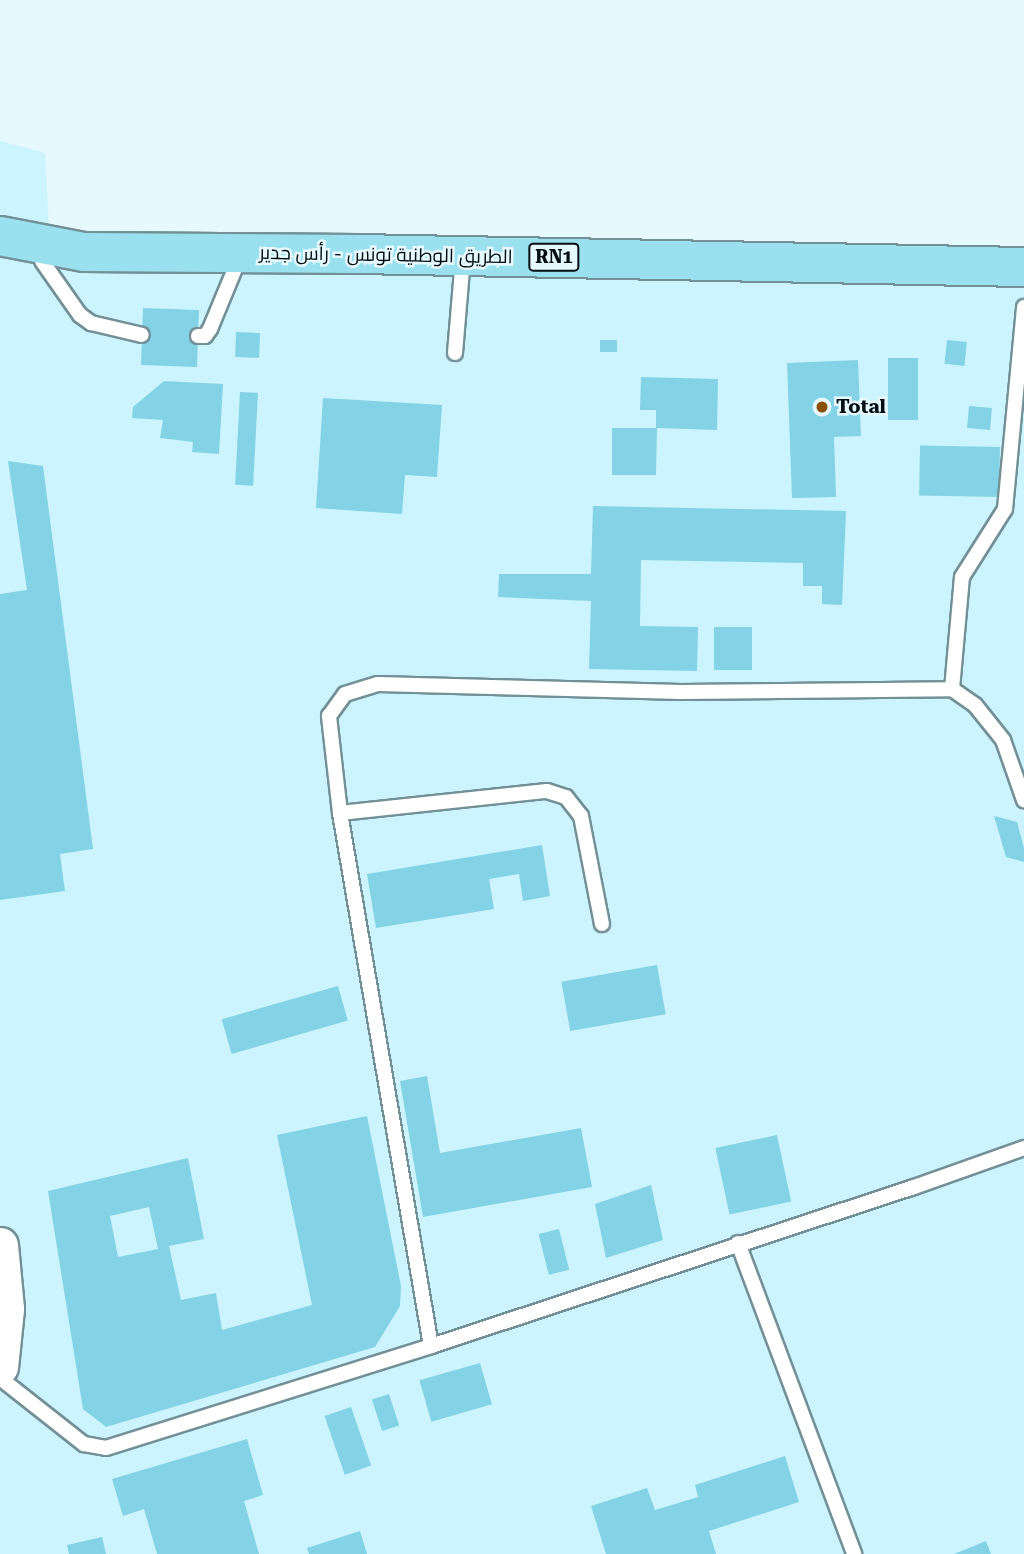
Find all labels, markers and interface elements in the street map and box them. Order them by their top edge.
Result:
street label: الطريق الوطنية تونس - رأس جدير [259,241,513,269]
road number: RN1 [528,243,580,272]
place label: Total [836,396,886,418]
marker: Total [814,399,830,415]

